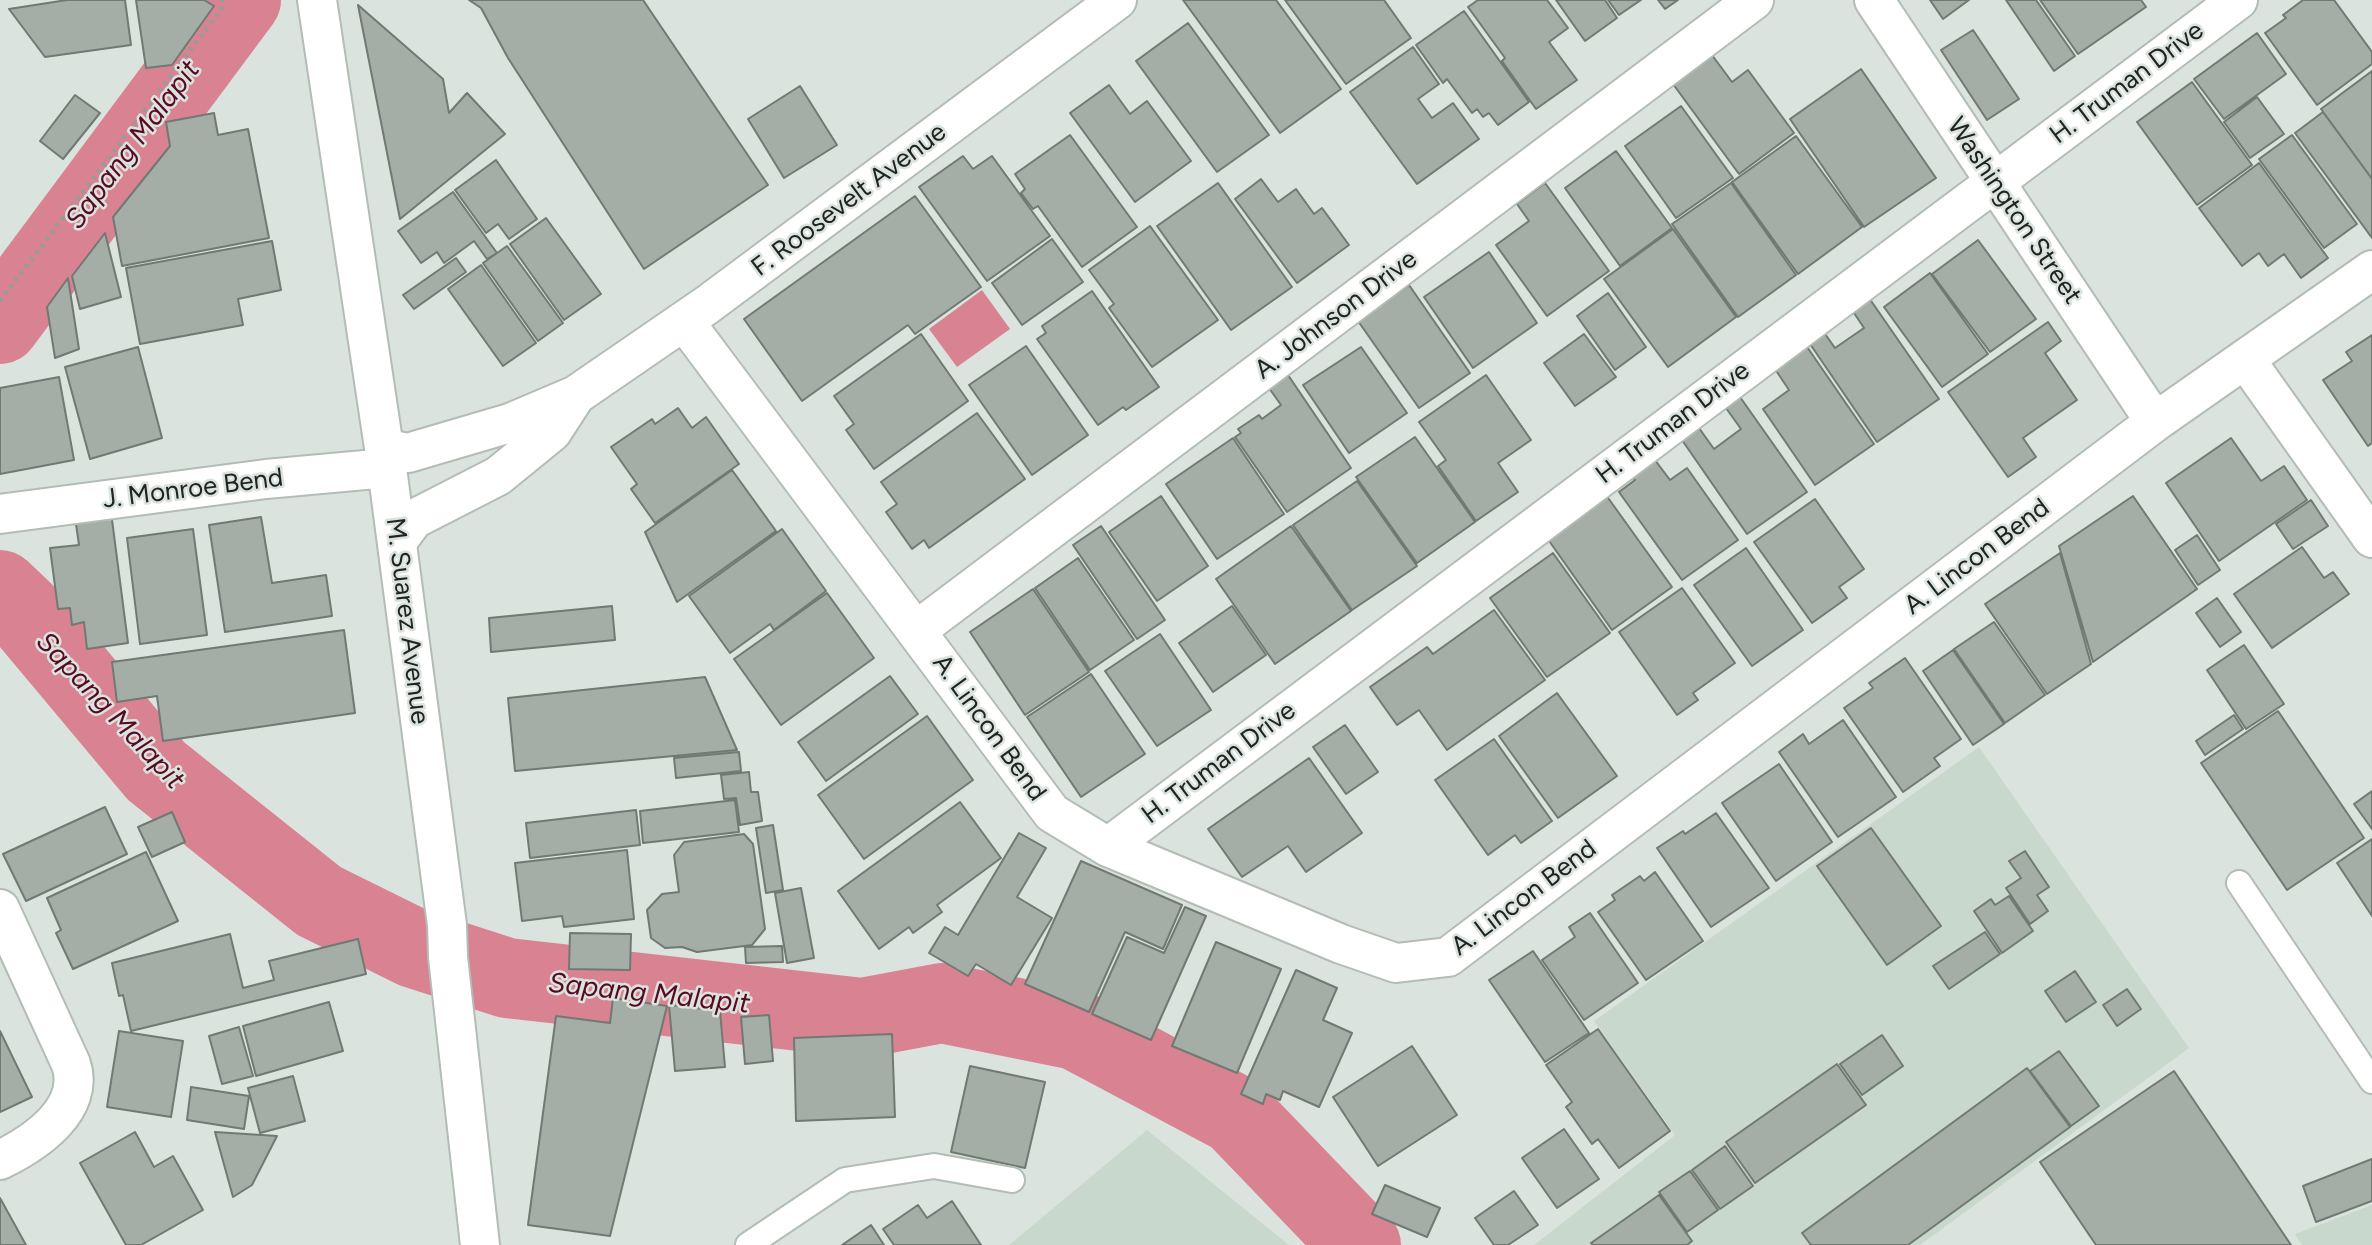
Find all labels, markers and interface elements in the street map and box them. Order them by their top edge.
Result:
street label: H. Truman Drive [2044,15,2210,151]
water label: Sapang Malapit [59,54,207,236]
street label: Washington Street [1940,112,2088,310]
street label: F. Roosevelt Avenue [746,117,952,283]
street label: A. Johnson Drive [1249,244,1423,386]
street label: H. Truman Drive [1590,355,1756,491]
street label: J. Monroe Bend [101,462,285,516]
street label: A. Lincon Bend [1898,492,2056,622]
street label: M. Suarez Avenue [379,516,435,726]
water label: Sapang Malapit [29,626,191,796]
street label: A. Lincon Bend [925,649,1053,807]
street label: H. Truman Drive [1136,695,1302,831]
street label: A. Lincon Bend [1445,833,1603,963]
water label: Sapang Malapit [547,967,751,1021]

